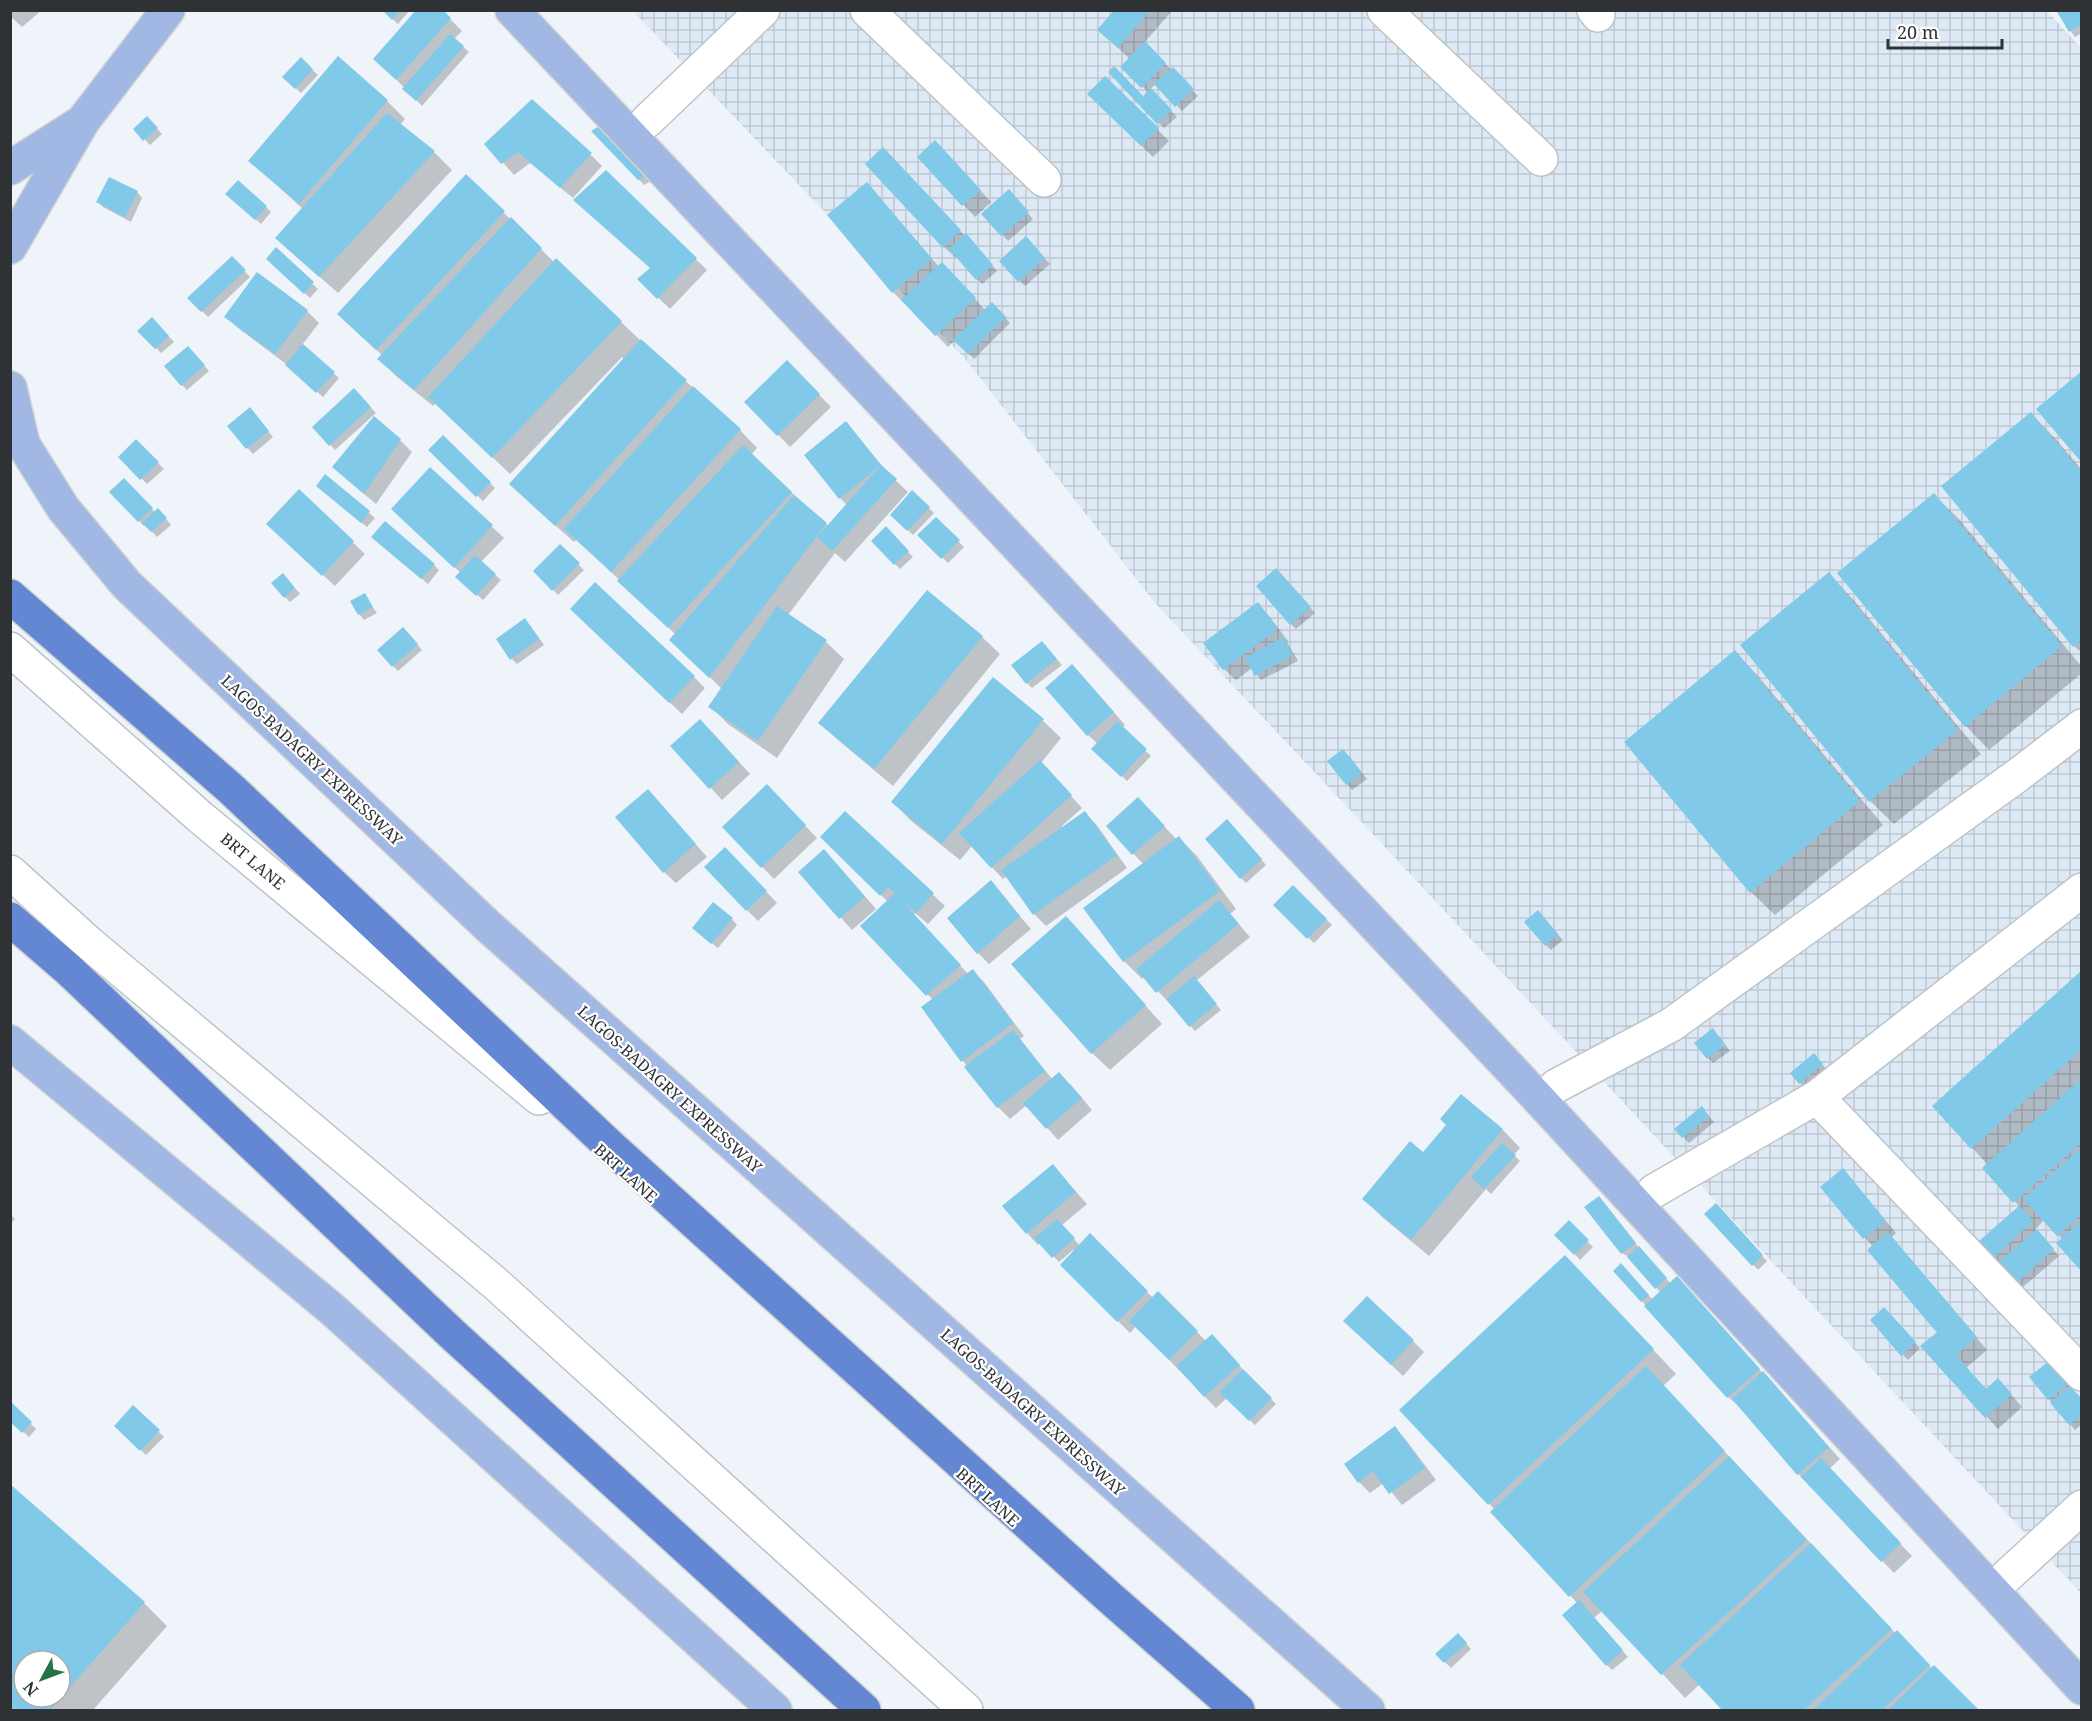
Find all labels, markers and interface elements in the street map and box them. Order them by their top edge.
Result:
scale bar [1888,12,2002,50]
text: 20 m [1897,20,1939,44]
street label: LAGOS-BADAGRY EXPRESSWAY [216,670,408,851]
street label: BRT LANE [216,827,290,895]
street label: LAGOS-BADAGRY EXPRESSWAY [573,1000,768,1178]
street label: BRT LANE [590,1139,662,1207]
street label: LAGOS-BADAGRY EXPRESSWAY [936,1323,1131,1501]
street label: BRT LANE [952,1463,1024,1531]
north arrow [12,1649,72,1709]
text: N [18,1677,43,1701]

